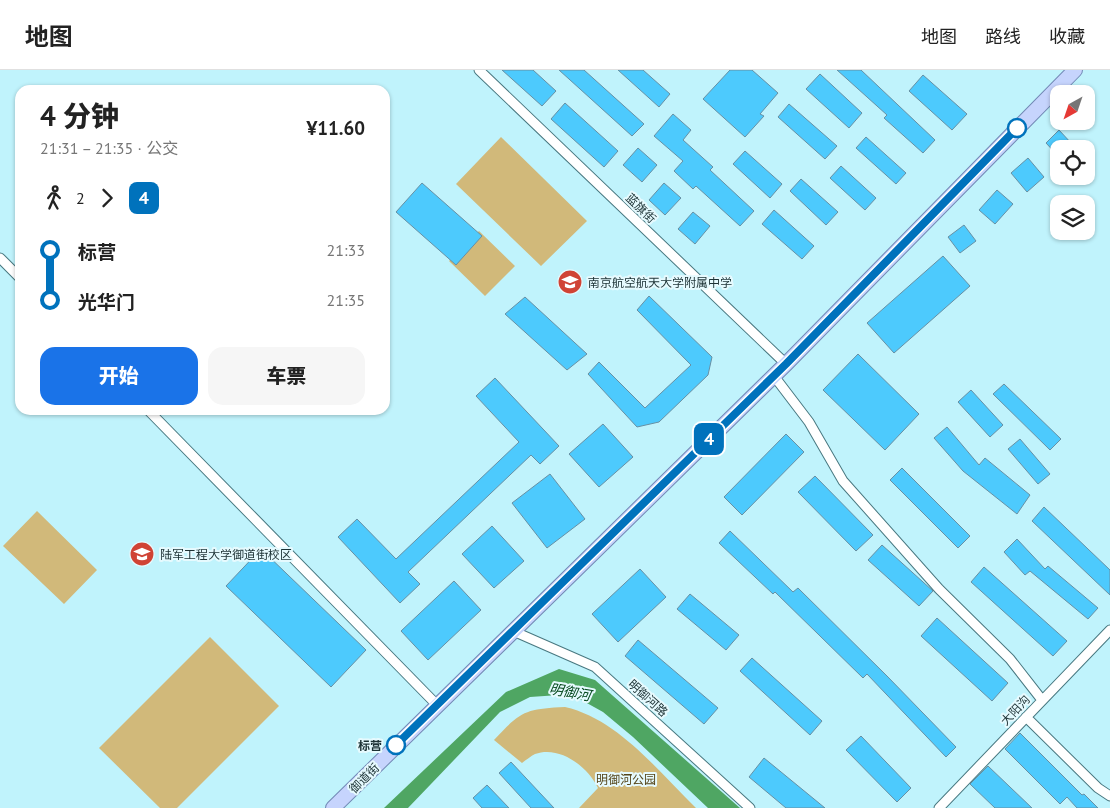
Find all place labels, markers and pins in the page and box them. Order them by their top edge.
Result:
unlabelled marker [1007,118,1027,138]
school or university icon: 南京航空航天大学附属中学 [557,269,583,295]
place label: 南京航空航天大学附属中学 [588,275,732,290]
school or university icon: 陆军工程大学御道街校区 [129,541,155,567]
place label: 陆军工程大学御道街校区 [160,547,292,562]
marker: 标营 [386,735,406,755]
place label: 标营 [358,738,382,753]

